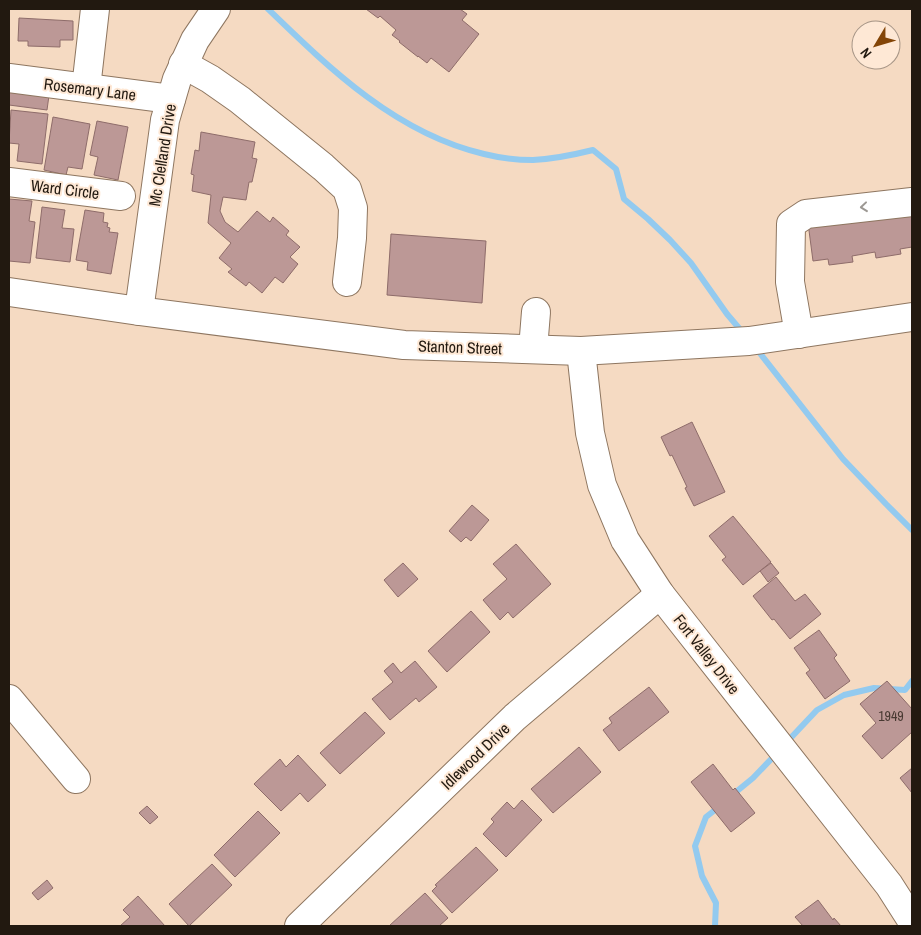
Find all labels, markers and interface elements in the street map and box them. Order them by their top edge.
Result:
north arrow [851,20,901,70]
text: N [856,44,875,62]
street label: Rosemary Lane [43,72,137,106]
street label: Mc Clelland Drive [143,102,181,208]
street label: Ward Circle [30,174,100,204]
one-way arrow [859,201,867,212]
street label: Stanton Street [418,335,503,359]
street label: Fort Valley Drive [669,609,745,699]
house number: 1949 [878,707,904,725]
street label: Idlewood Drive [436,718,514,794]

